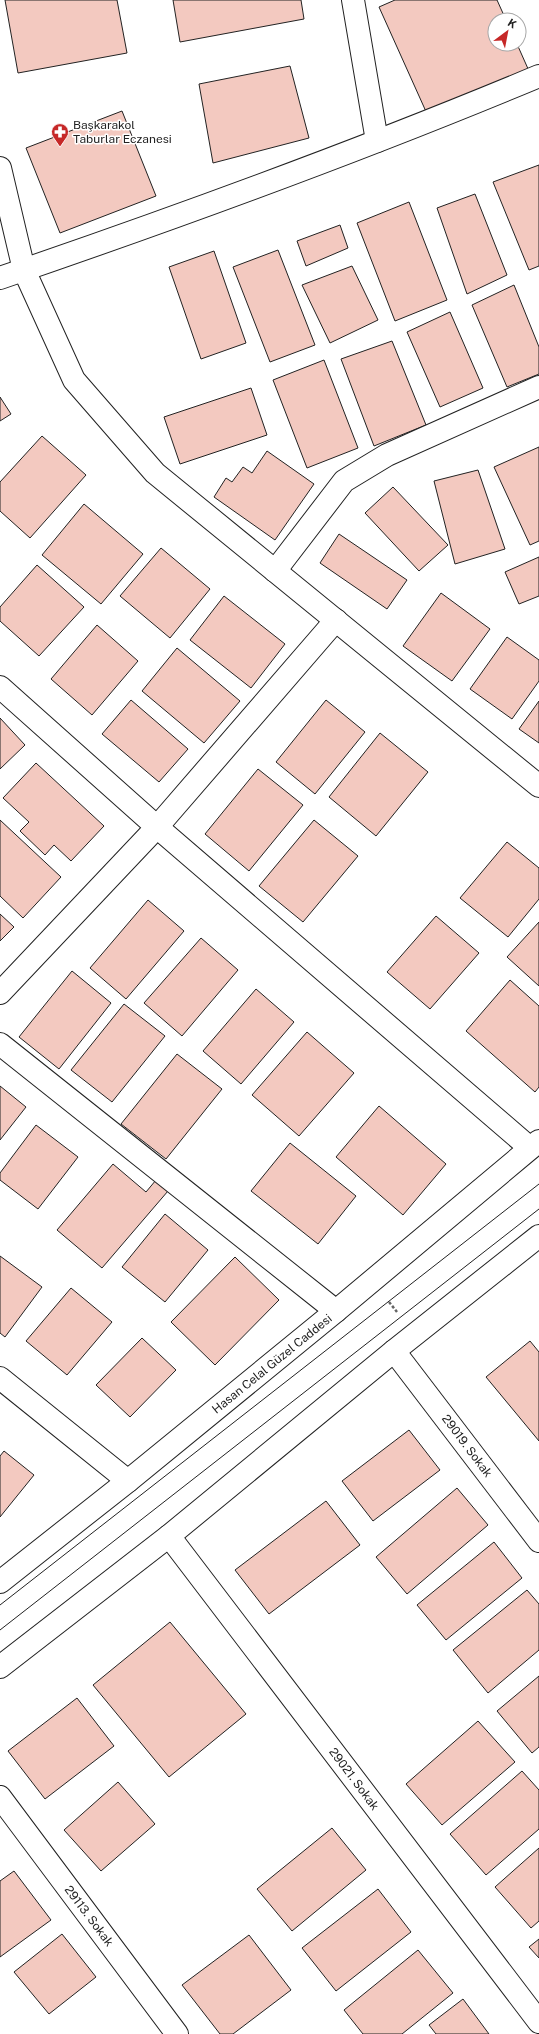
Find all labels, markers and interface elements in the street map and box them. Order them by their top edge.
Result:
north arrow [487,12,527,52]
text: K [506,16,519,31]
place label: Başkarakol Taburlar Eczanesi [73,118,172,146]
pharmacy icon: Başkarakol Taburlar Eczanesi [50,122,70,147]
street label: Hasan Celal Güzel Caddesi [209,1311,335,1417]
street label: 29019. Sokak [439,1412,495,1480]
street label: 29021. Sokak [326,1745,382,1813]
street label: 29113. Sokak [62,1883,116,1949]

